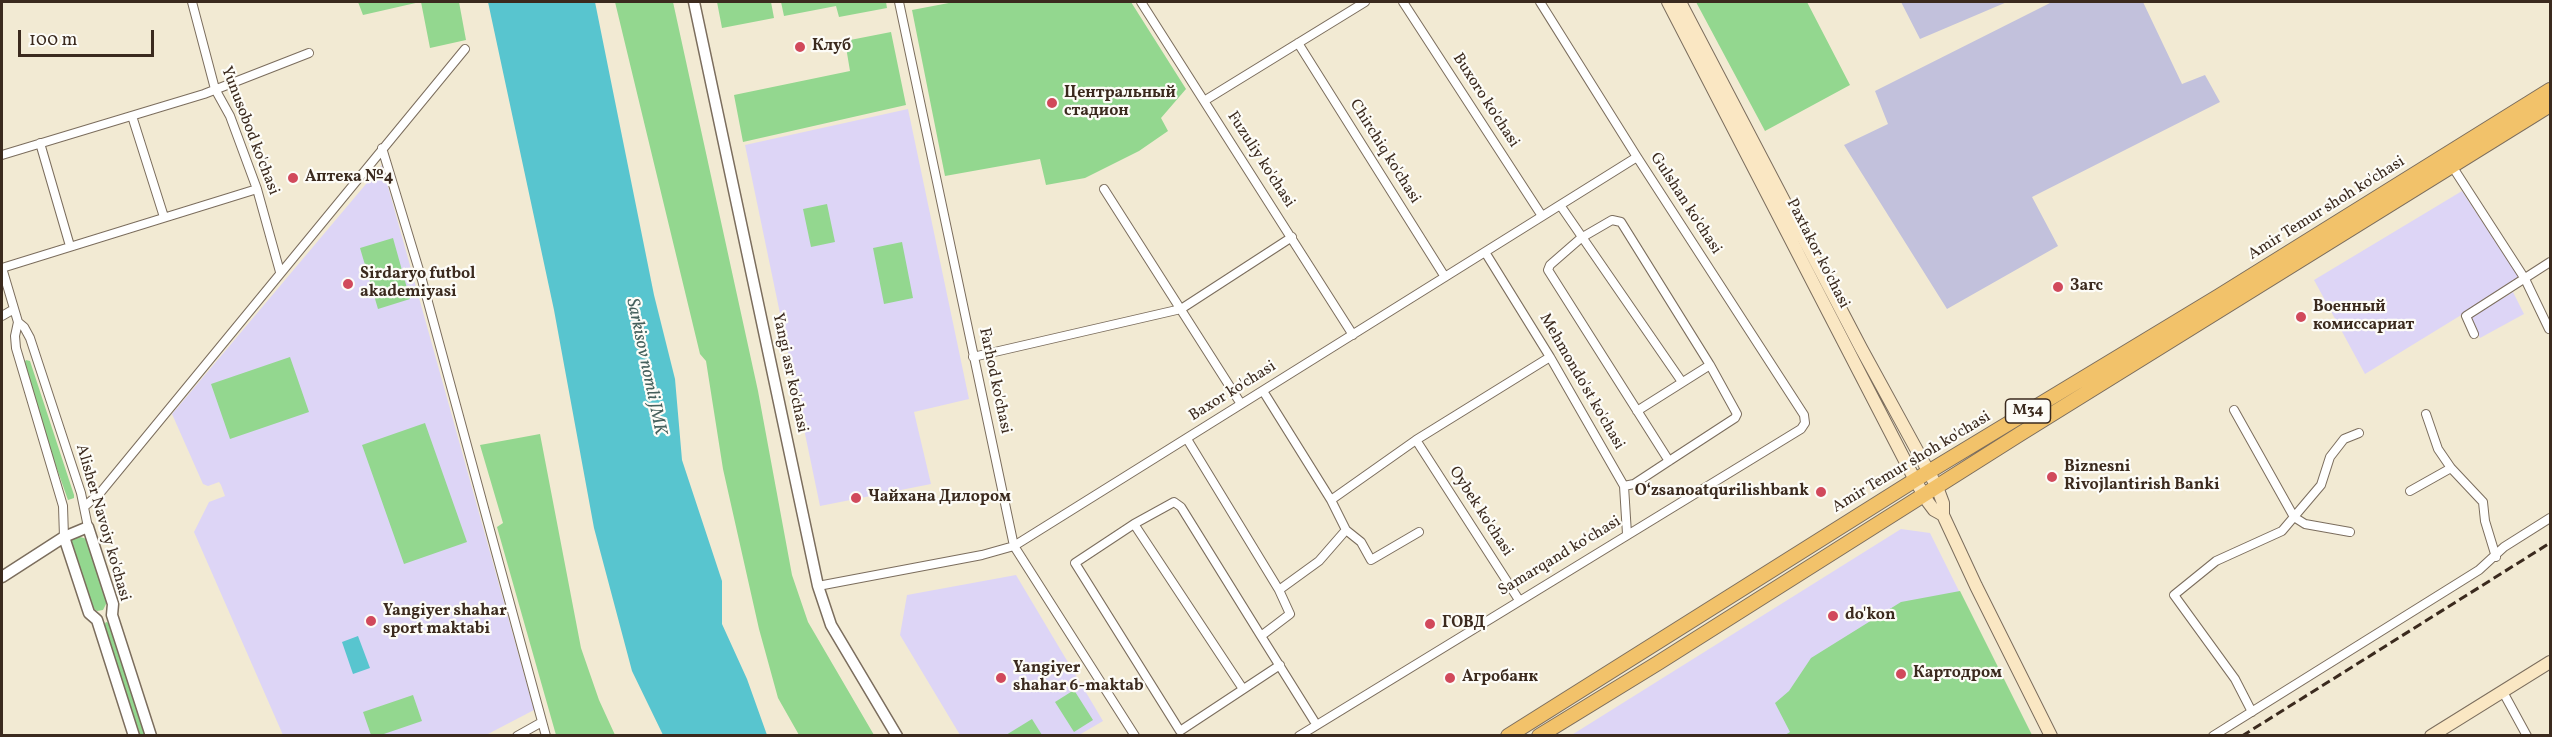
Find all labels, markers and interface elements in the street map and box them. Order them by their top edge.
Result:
scale bar [21,18,158,56]
text: 100 m [29,28,78,53]
place label: Клуб [812,37,851,57]
marker: Клуб [793,40,807,54]
street label: Buxoro ko'chasi [1447,50,1523,152]
street label: Yunusobod ko'chasi [216,64,282,198]
place label: Центральный стадион [1064,84,1176,122]
marker: Центральный стадион [1045,96,1059,110]
street label: Chirchiq ko'chasi [1344,96,1424,208]
street label: Fuzuliy ko'chasi [1222,108,1298,212]
street label: Gulshan ko'chasi [1645,150,1725,258]
street label: Amir Temur shoh ko'chasi [2245,153,2409,265]
place label: Аптека №4 [305,168,393,188]
marker: Аптека №4 [286,171,300,185]
street label: Paxtakor ko'chasi [1781,196,1853,312]
place label: Sirdaryo futbol akademiyasi [360,265,476,303]
marker: Sirdaryo futbol akademiyasi [341,277,355,291]
place label: Загс [2070,277,2103,297]
marker: Загс [2051,280,2065,294]
water label: Sarkisov nomli JMK [620,297,670,437]
place label: Военный комиссариат [2313,298,2414,336]
street label: Mehmondo'st ko'chasi [1534,310,1628,454]
marker: Военный комиссариат [2294,310,2308,324]
street label: Yangi asr ko'chasi [767,311,811,435]
street label: Farhod ko'chasi [973,326,1015,436]
street label: Baxor ko'chasi [1186,358,1280,426]
road number: M34 [2006,399,2050,423]
street label: Amir Temur shoh ko'chasi [1829,408,1995,518]
street label: Alisher Navoiy ko'chasi [70,442,134,604]
place label: Biznesni Rivojlantirish Banki [2064,458,2220,496]
street label: Oybek ko'chasi [1444,463,1516,561]
marker: Biznesni Rivojlantirish Banki [2045,470,2059,484]
place label: Oʻzsanoatqurilishbank [1635,482,1809,502]
marker: Oʻzsanoatqurilishbank [1814,485,1828,499]
place label: Чайхана Дилором [868,488,1011,508]
marker: Чайхана Дилором [849,491,863,505]
street label: Samarqand ko‘chasi [1495,513,1625,601]
place label: Yangiyer shahar sport maktabi [383,602,507,640]
place label: do'kon [1845,606,1895,626]
marker: do'kon [1826,609,1840,623]
marker: Yangiyer shahar sport maktabi [364,614,378,628]
place label: ГОВД [1442,614,1486,634]
marker: ГОВД [1423,617,1437,631]
place label: Yangiyer shahar 6-maktab [1013,659,1144,697]
place label: Картодром [1913,664,2002,684]
marker: Картодром [1894,667,1908,681]
place label: Агробанк [1462,668,1538,688]
marker: Yangiyer shahar 6-maktab [994,671,1008,685]
marker: Агробанк [1443,671,1457,685]

